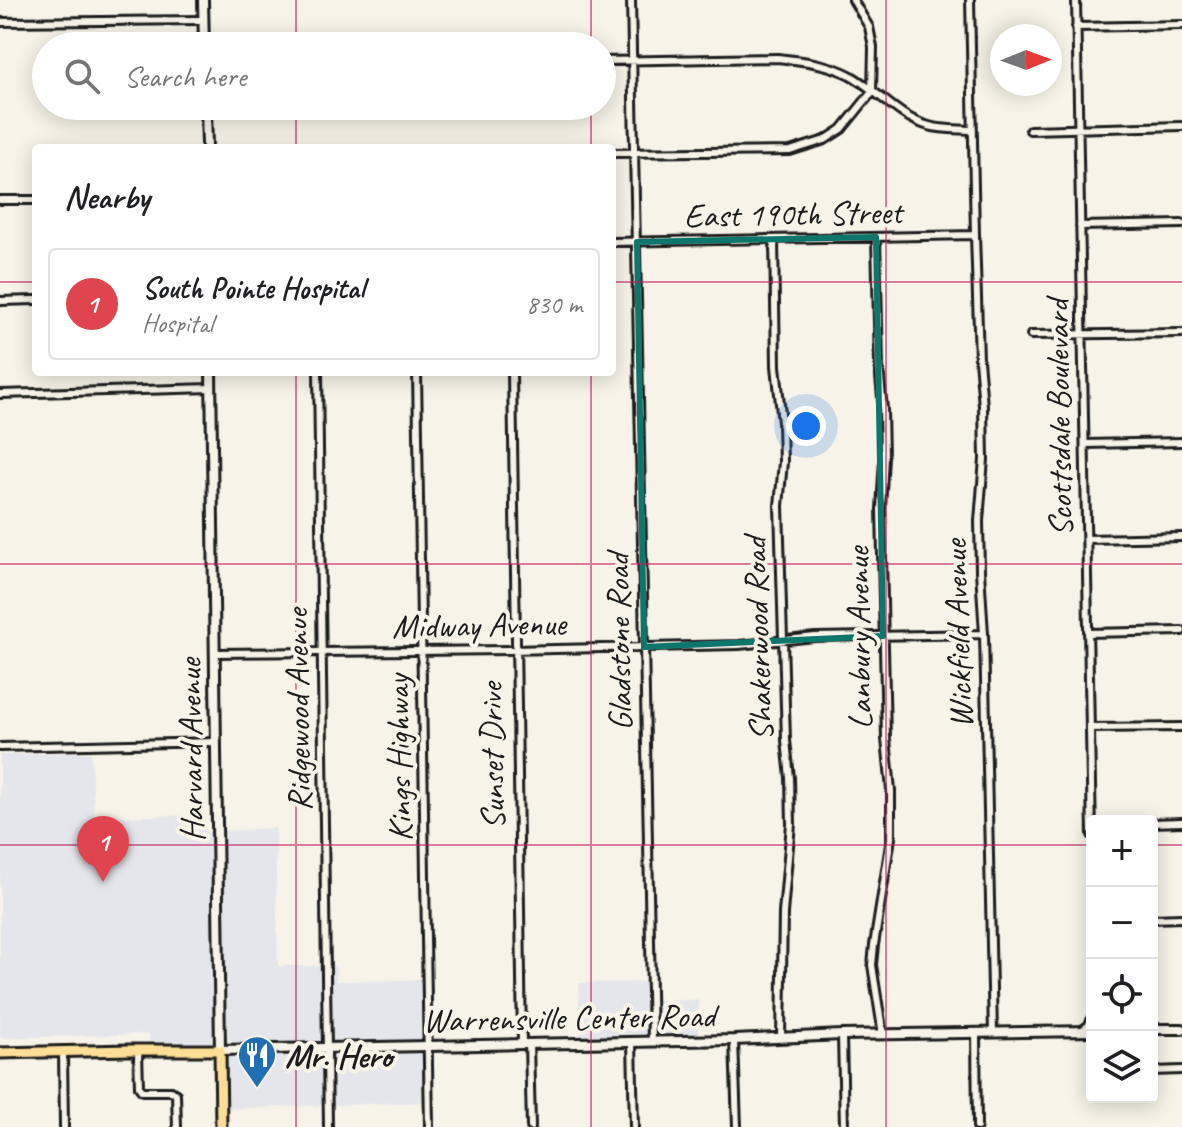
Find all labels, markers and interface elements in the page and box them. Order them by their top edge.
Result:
north arrow [990,24,1062,96]
search box [32,32,616,120]
icon: search [60,54,104,98]
text: Search here [124,57,246,95]
text: Nearby [64,175,150,218]
street label: East 190th Street [684,190,906,237]
text: South Pointe Hospital [142,269,364,307]
text: 1 [86,288,98,321]
text: 830 m [526,288,582,321]
street label: Scottsdale Boulevard [1035,295,1082,537]
text: Hospital [142,307,213,340]
your location [786,406,826,446]
street label: Shakerwood Road [732,532,783,742]
street label: Wickfield Avenue [933,537,982,729]
street label: Lanbury Avenue [835,544,882,730]
street label: Gladstone Road [595,548,642,731]
street label: Midway Avenue [392,601,568,648]
street label: Ridgewood Avenue [274,605,321,812]
street label: Harvard Avenue [167,656,214,842]
street label: Kings Highway [376,672,421,842]
street label: Sunset Drive [469,679,514,830]
map controls [1086,815,1158,1103]
button: + [1086,815,1158,887]
pin: 1 [77,816,129,882]
button: − [1086,887,1158,959]
button: locate [1086,959,1158,1031]
street label: Warrensville Center Road [423,993,721,1042]
button: layers [1086,1031,1158,1103]
restaurant icon: Mr. Hero [236,1034,278,1089]
place label: Mr. Hero [285,1034,396,1077]

